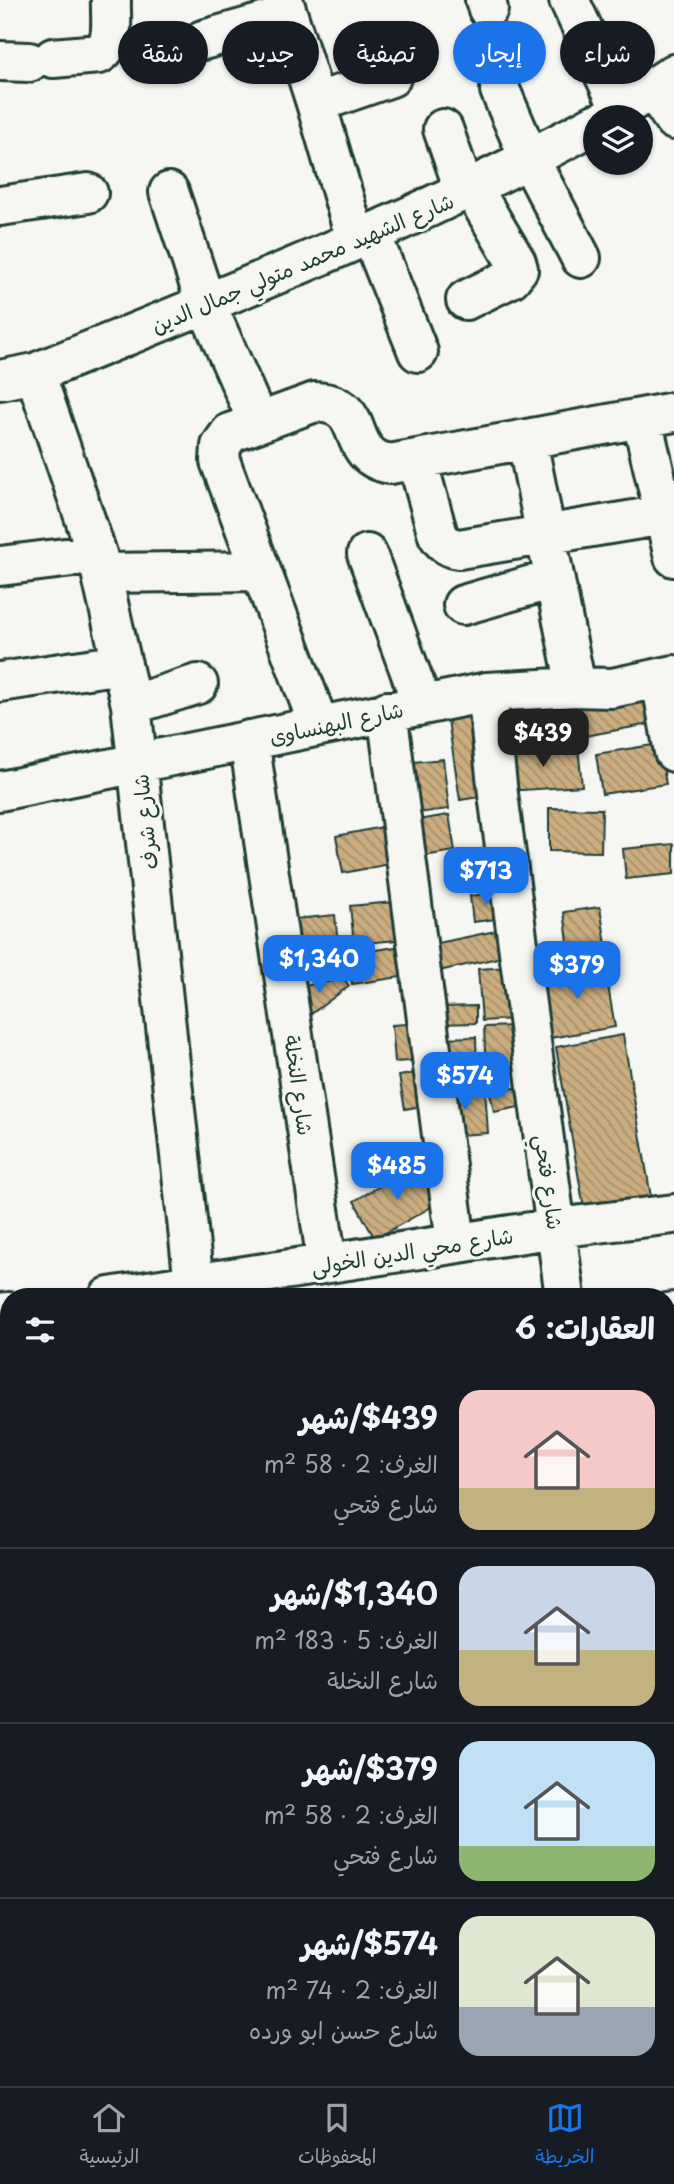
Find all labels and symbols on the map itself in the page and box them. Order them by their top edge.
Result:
street label: شارع الشهيد محمد متولي جمال الدين [146,184,460,345]
street label: شارع البهنساوى [266,692,406,753]
pin: $439 [502,710,584,769]
street label: شارع شرف [123,773,166,871]
pin: $713 [445,848,527,907]
pin: $1,340 [262,936,376,995]
pin: $379 [536,942,618,1001]
street label: شارع النخلة [276,1033,323,1137]
pin: $574 [424,1052,506,1112]
street label: شارع فتحي [523,1132,573,1232]
pin: $485 [356,1142,438,1202]
street label: شارع محي الدين الخولى [309,1218,516,1287]

